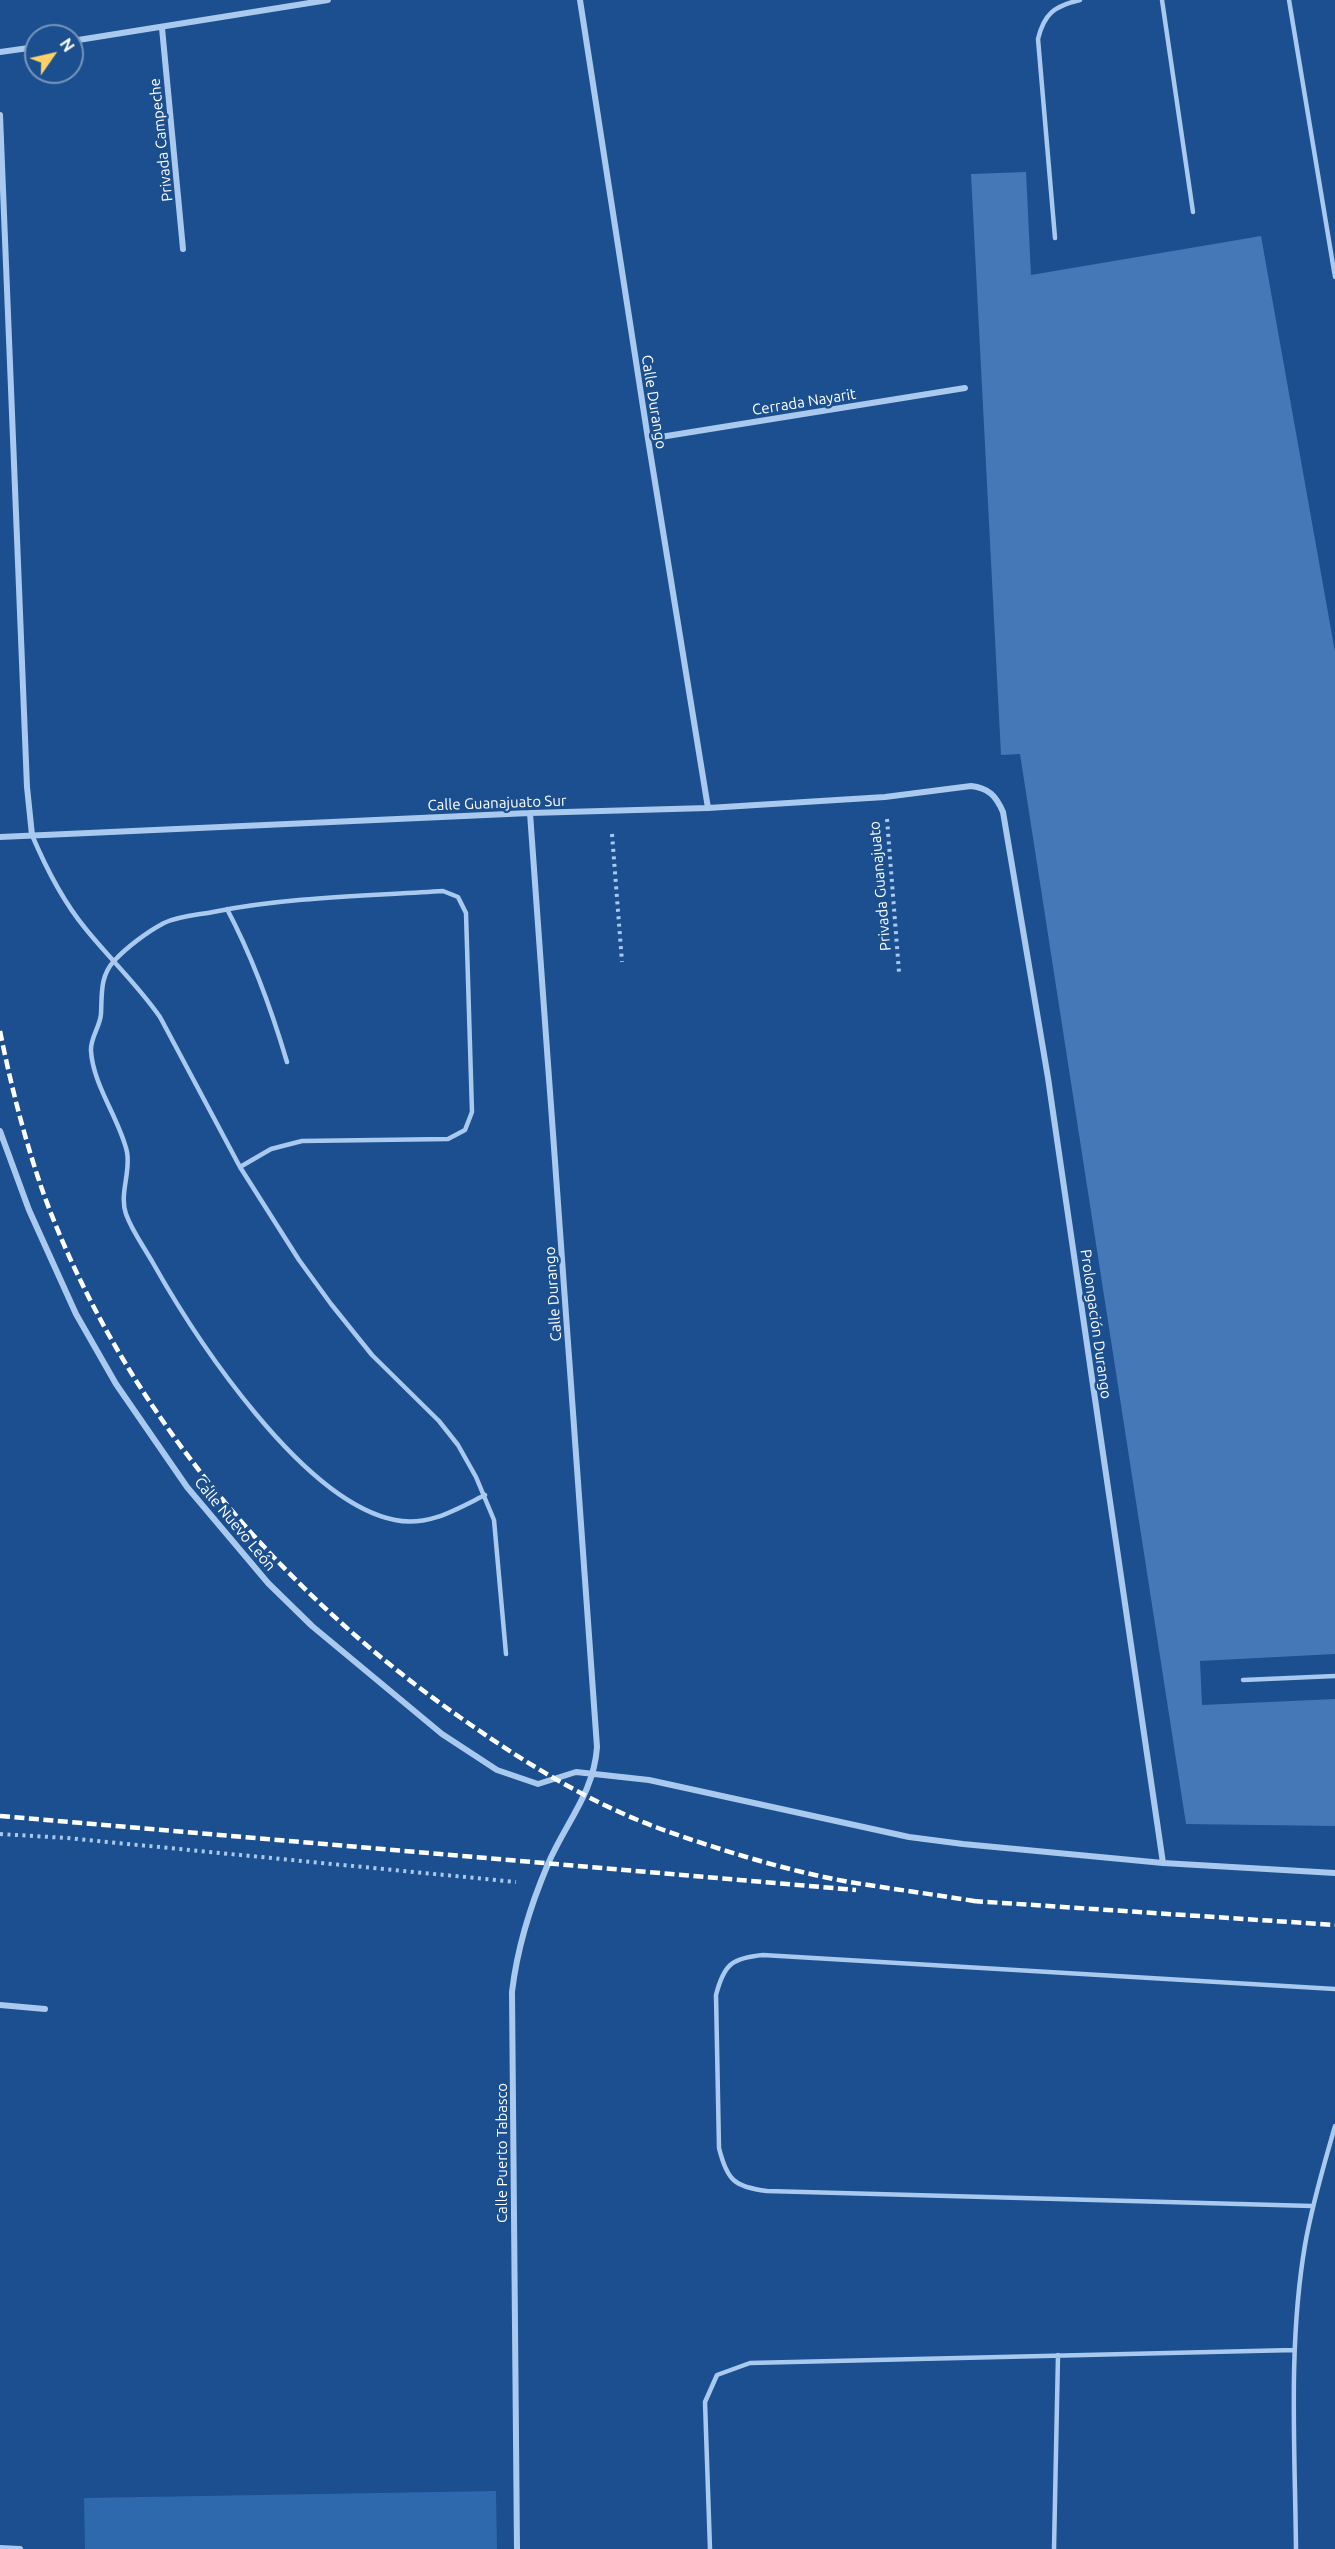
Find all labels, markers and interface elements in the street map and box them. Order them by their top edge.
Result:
north arrow [24,24,84,84]
text: N [56,35,78,55]
street label: Privada Campeche [146,77,176,203]
street label: Calle Durango [638,354,670,450]
street label: Cerrada Nayarit [751,385,857,419]
street label: Calle Guanajuato Sur [427,792,567,814]
street label: Privada Guanajuato [865,820,895,952]
street label: Calle Durango [541,1246,565,1342]
street label: Prolongación Durango [1077,1248,1115,1400]
street label: Calle Nuevo León [191,1473,279,1575]
street label: Calle Puerto Tabasco [493,2083,511,2223]

